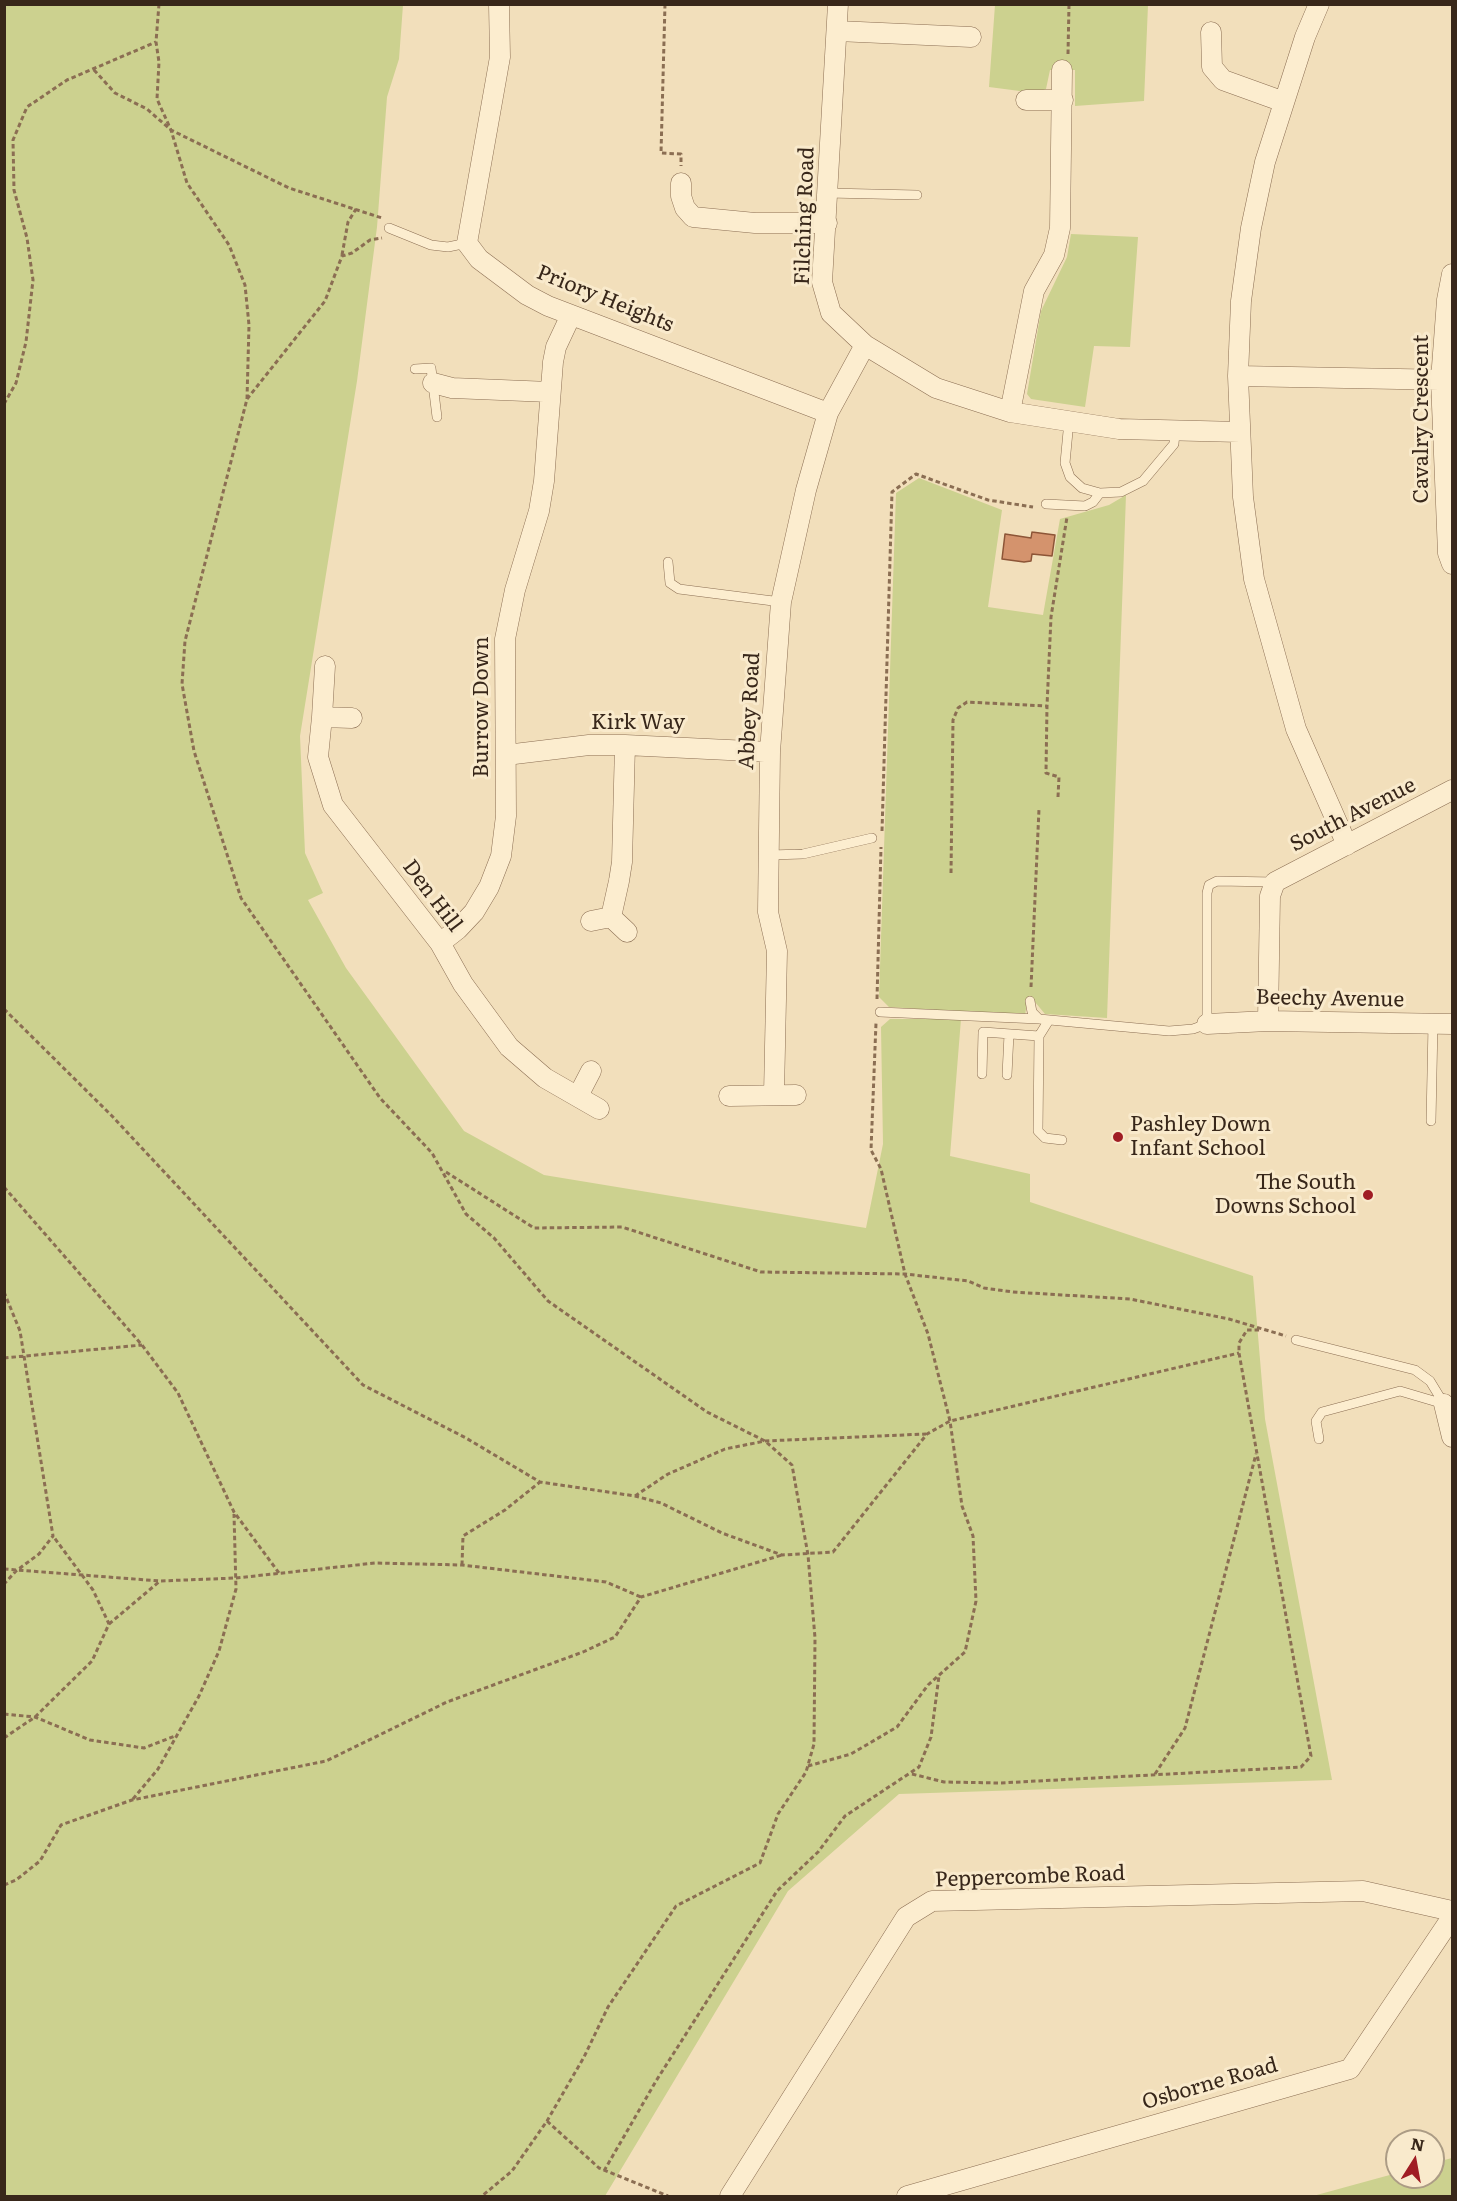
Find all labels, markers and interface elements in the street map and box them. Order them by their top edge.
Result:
street label: Filching Road [790,146,820,286]
street label: Priory Heights [533,260,677,338]
street label: Cavalry Crescent [1409,335,1435,503]
street label: Burrow Down [469,636,495,778]
street label: Abbey Road [734,652,766,770]
street label: Kirk Way [591,710,685,736]
street label: South Avenue [1286,772,1420,858]
street label: Den Hill [397,855,467,937]
street label: Beechy Avenue [1255,985,1405,1013]
place label: Pashley Down Infant School [1130,1112,1271,1162]
marker: Pashley Down Infant School [1111,1130,1125,1144]
place label: The South Downs School [1214,1170,1356,1220]
marker: The South Downs School [1361,1188,1375,1202]
street label: Peppercombe Road [934,1861,1126,1893]
street label: Osborne Road [1139,2053,1281,2115]
north arrow [1385,2129,1445,2189]
text: N [1409,2130,1427,2156]

